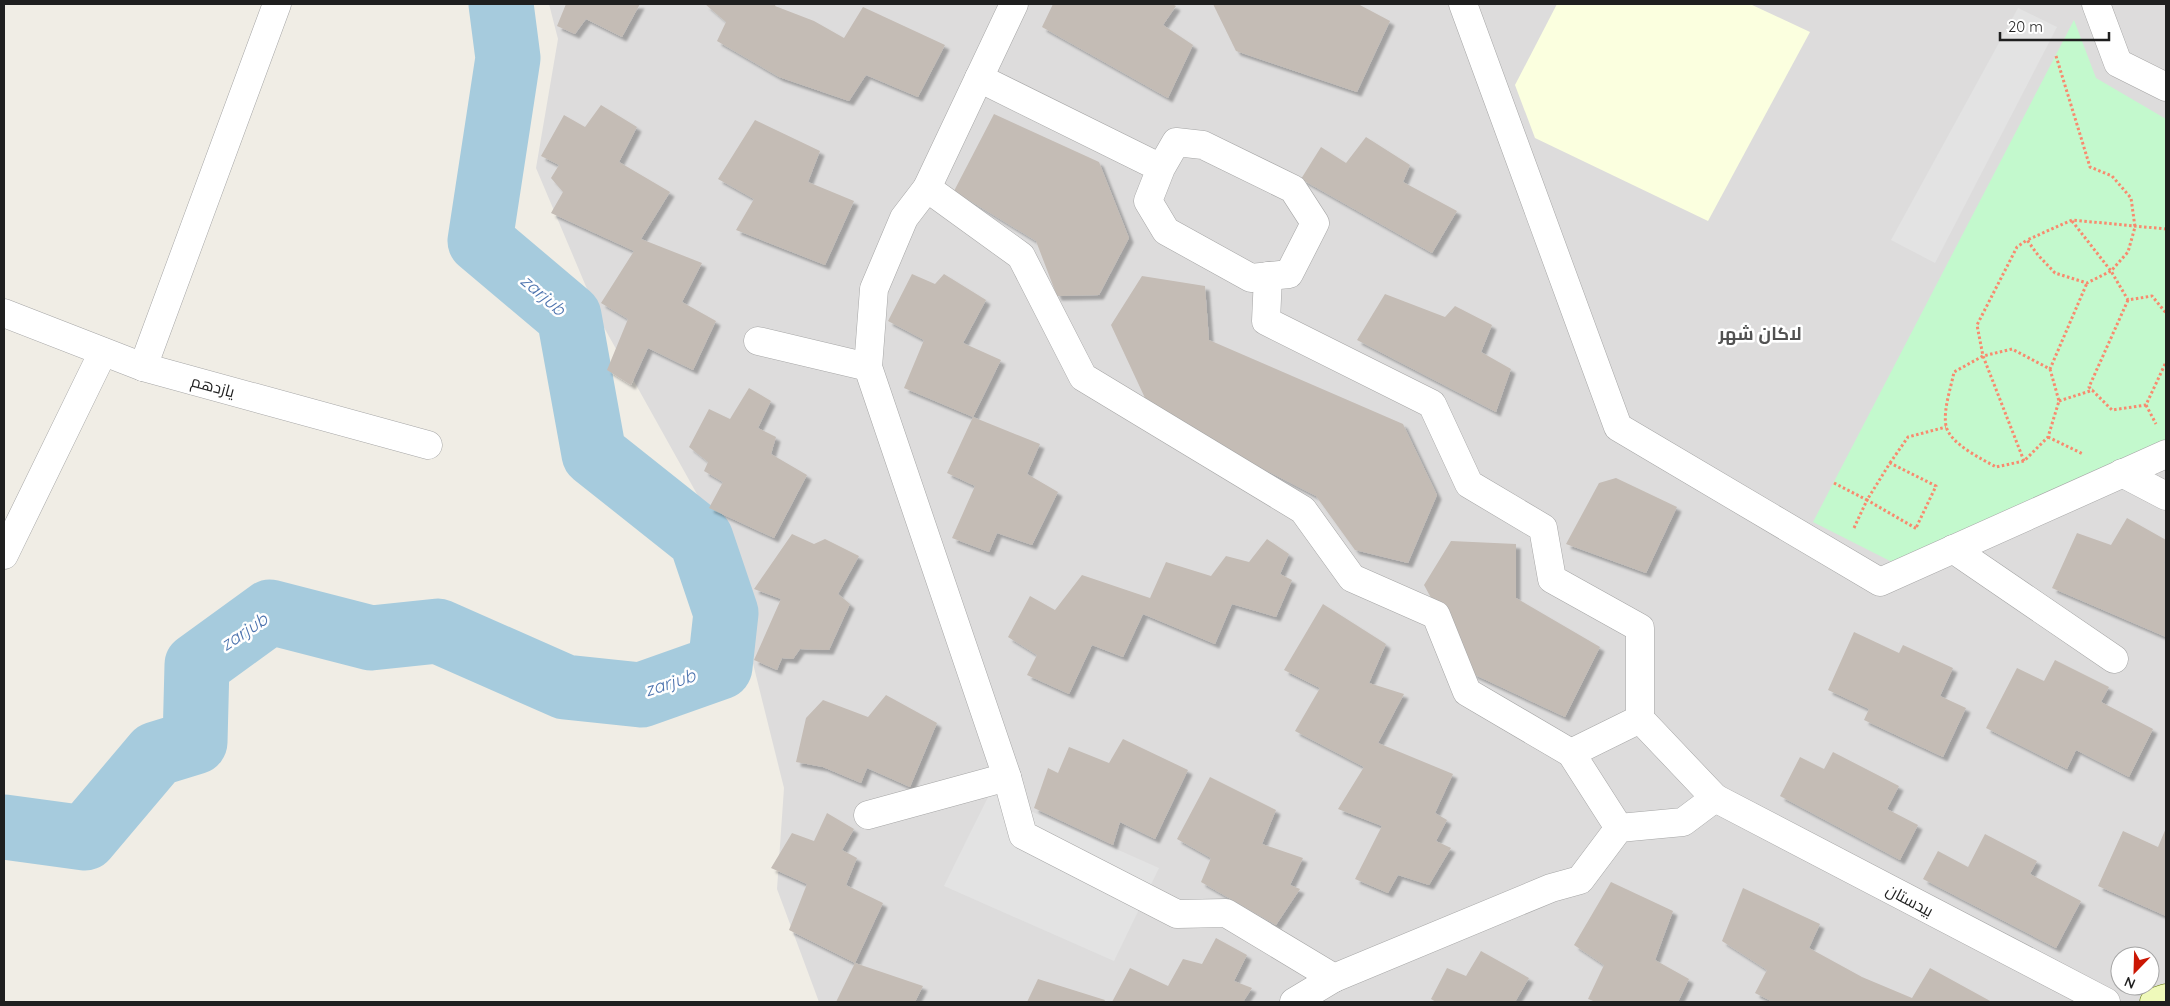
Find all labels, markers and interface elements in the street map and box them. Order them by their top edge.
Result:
scale bar [2000,10,2109,42]
text: 20 m [2008,17,2043,36]
water label: zarjub [516,269,571,321]
district label: لاکان شهر [1717,322,1802,345]
street label: یازدهم [189,371,238,403]
water label: zarjub [216,607,273,656]
water label: zarjub [641,663,699,702]
street label: بیدستان [1882,879,1937,922]
north arrow [2110,946,2160,996]
text: N [2122,973,2138,993]

